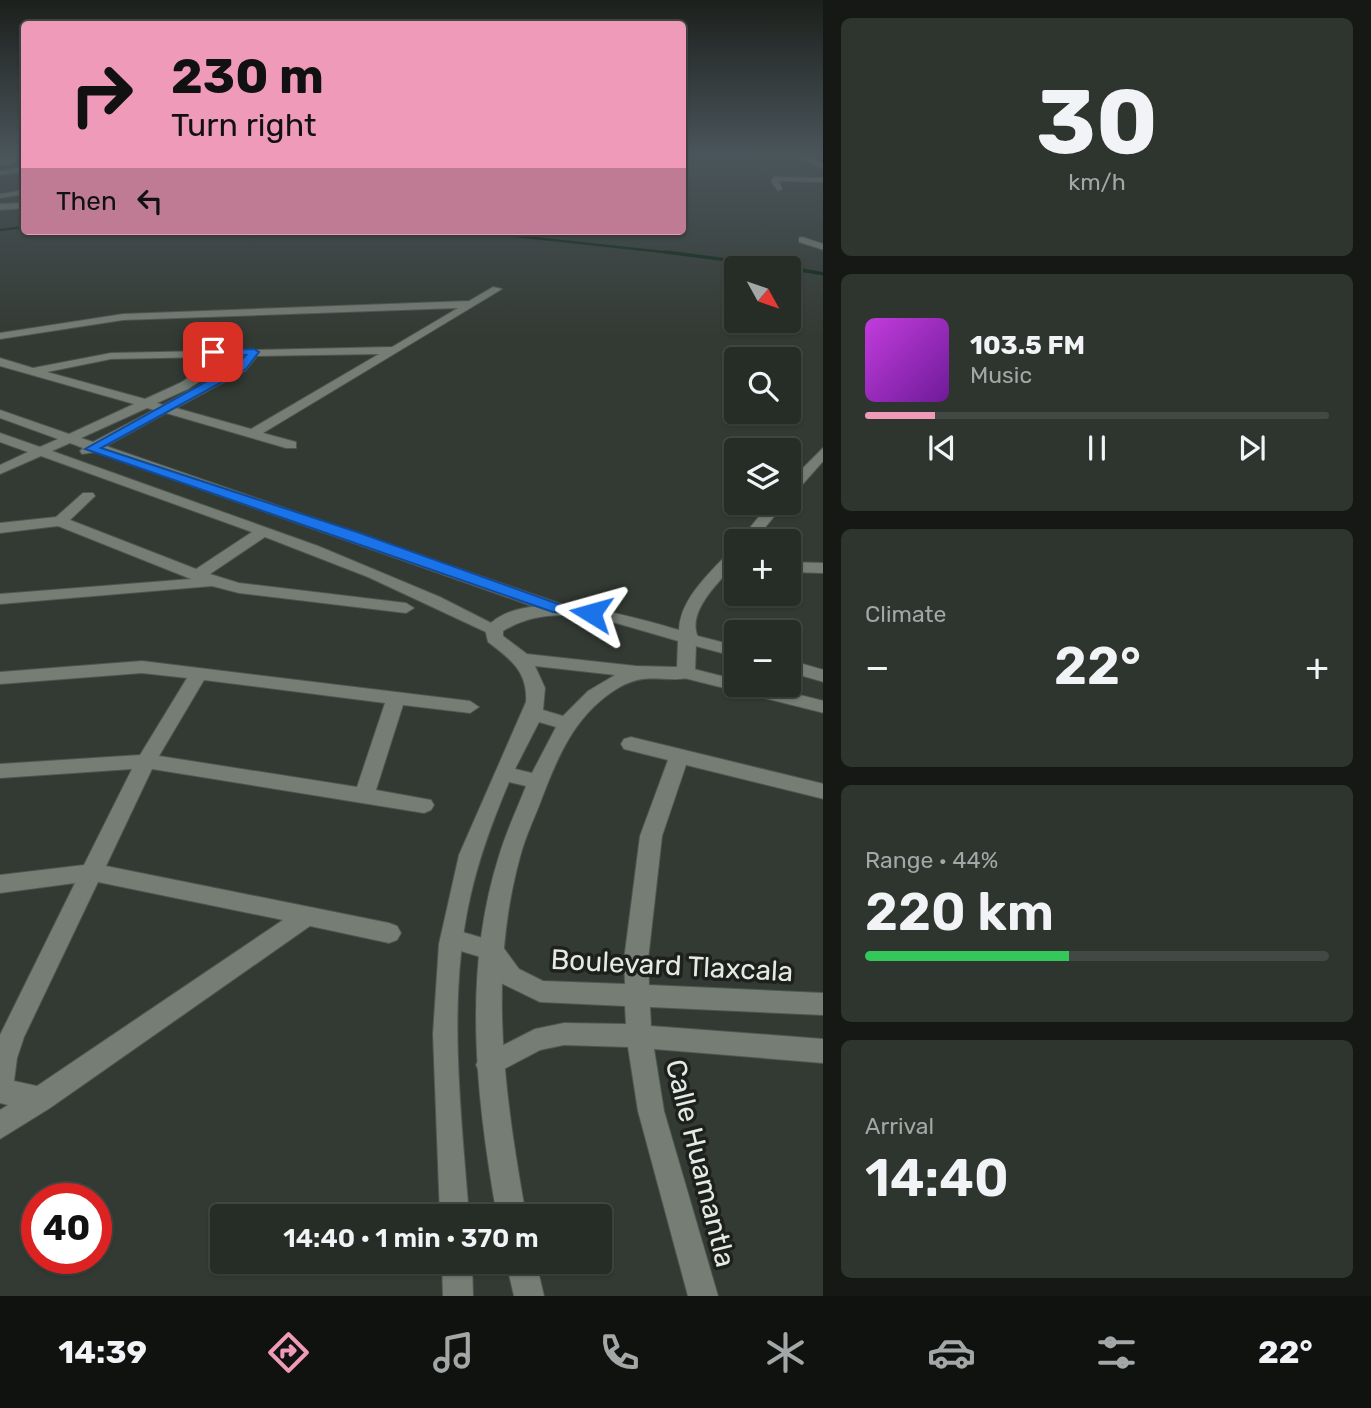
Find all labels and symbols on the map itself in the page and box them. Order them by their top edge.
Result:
north arrow [724,256,802,332]
pin [183,322,243,382]
position arrow [554,576,628,650]
street label: Boulevard Tlaxcala [550,943,794,988]
street label: Calle Huamantla [659,1056,742,1270]
speed limit sign: 40 [21,1183,112,1274]

